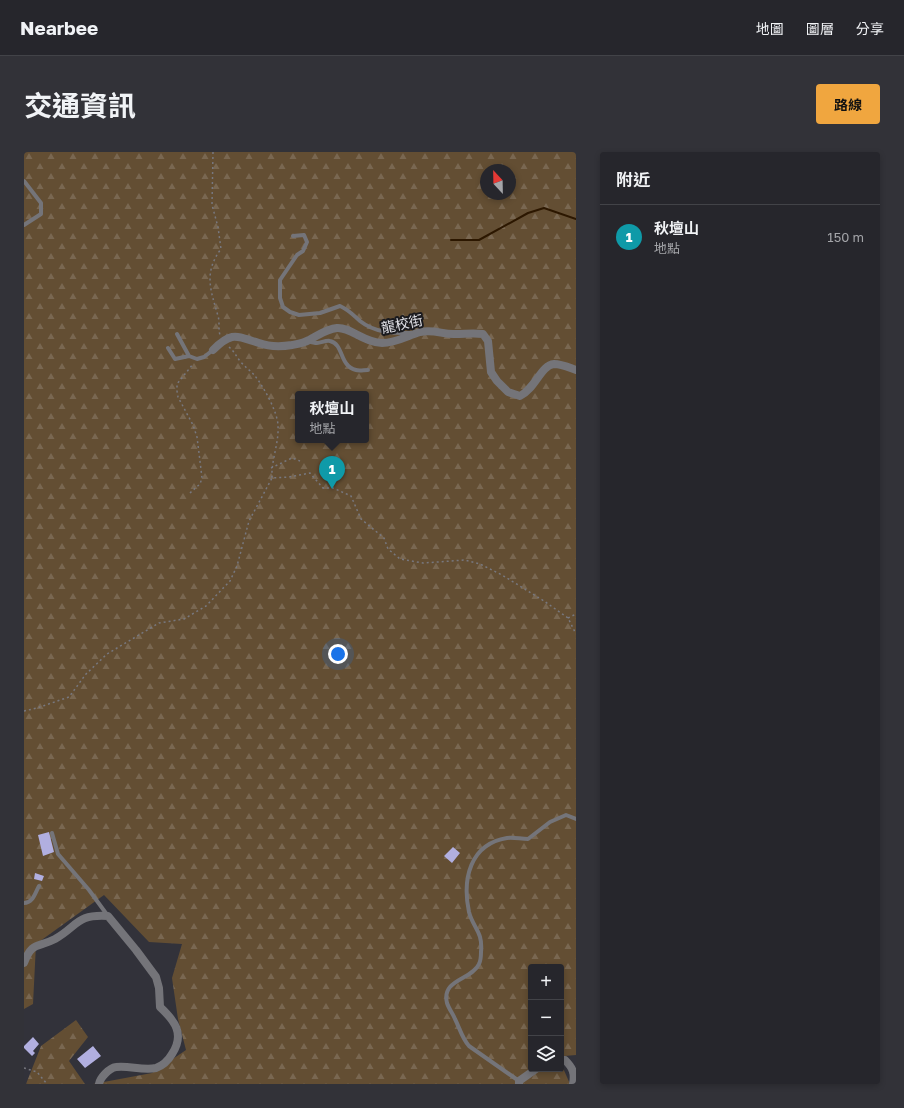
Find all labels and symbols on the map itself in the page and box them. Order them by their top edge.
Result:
north arrow [480,164,516,200]
street label: 龍校街 [380,311,424,336]
pin: 1 [319,456,345,489]
your location [328,644,348,664]

